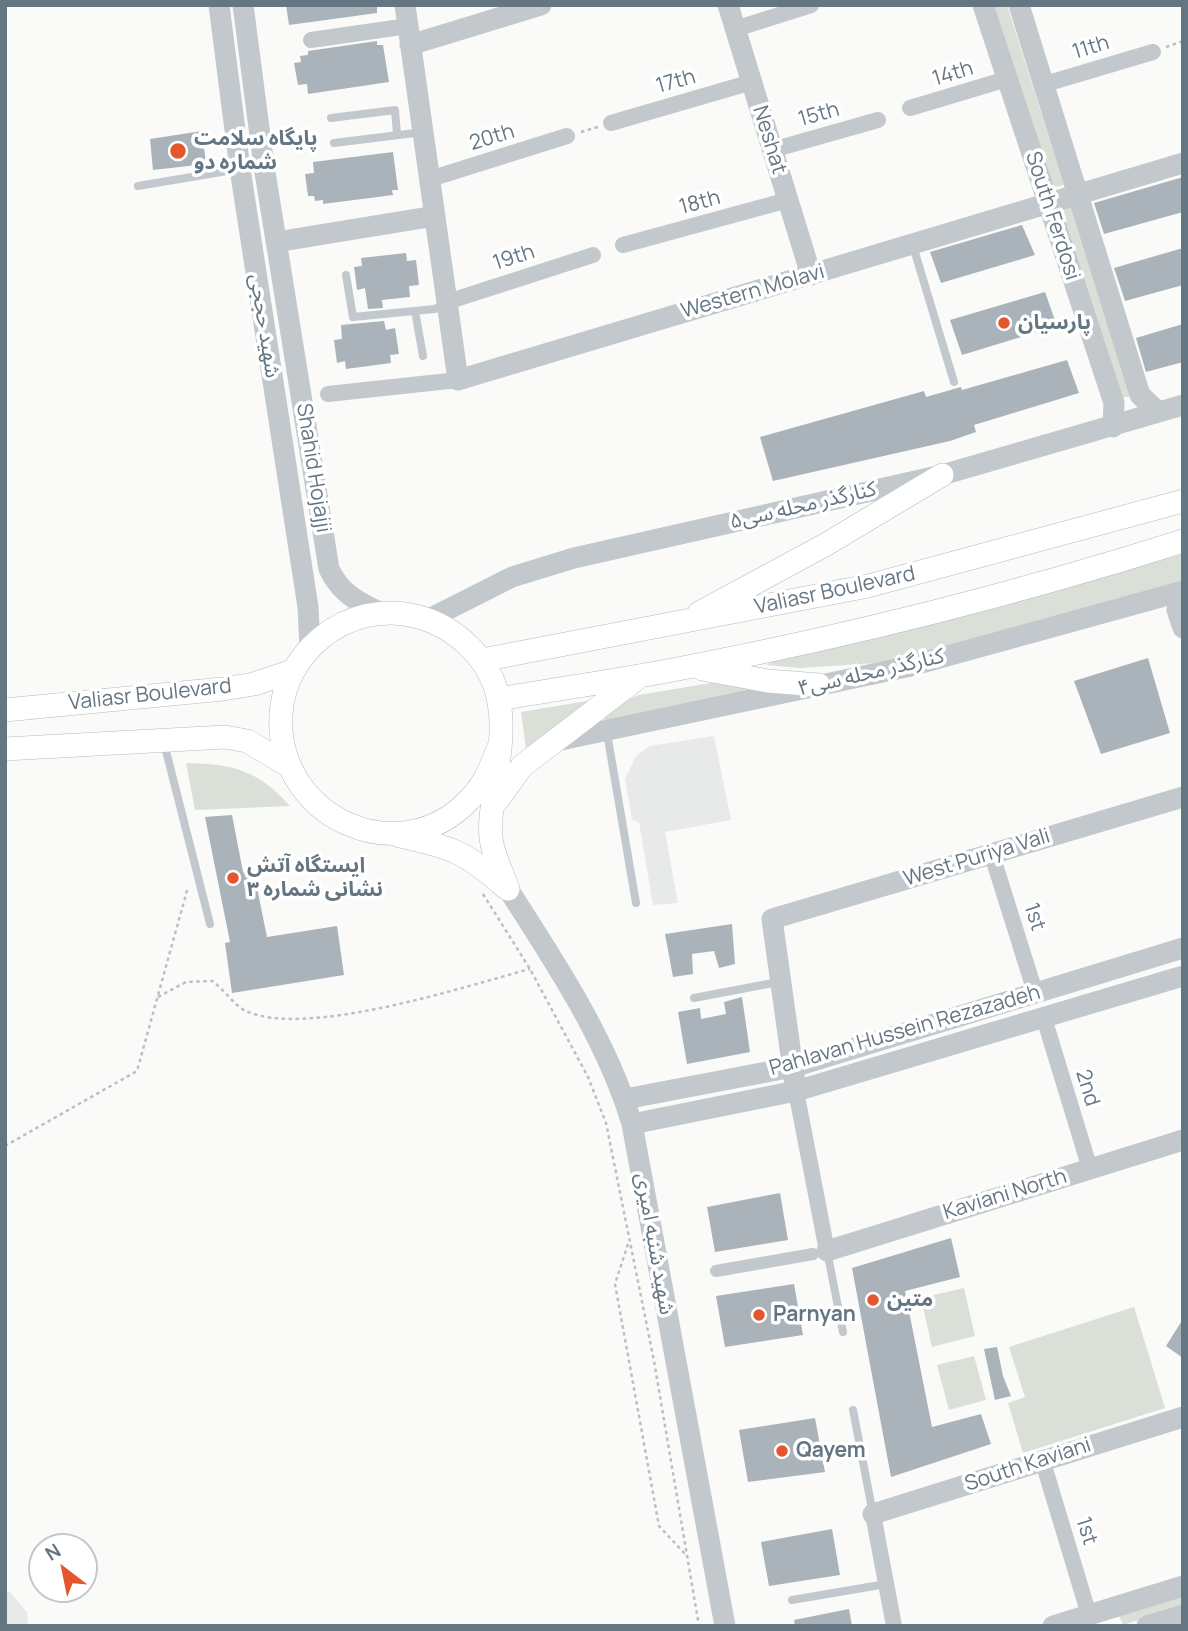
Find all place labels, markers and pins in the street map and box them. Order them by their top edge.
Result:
place label: پایگاه سلامت شماره دو [194,126,318,176]
marker: پایگاه سلامت شماره دو [168,141,188,161]
place label: پارسیان [1018,310,1091,336]
marker: پارسیان [996,315,1012,331]
place label: ایستگاه آتش نشانی شماره ۳ [247,853,383,903]
marker: ایستگاه آتش نشانی شماره ۳ [225,870,241,886]
place label: متین [887,1287,933,1313]
marker: متین [865,1292,881,1308]
place label: Parnyan [773,1302,856,1328]
marker: Parnyan [751,1307,767,1323]
place label: Qayem [796,1438,866,1464]
marker: Qayem [774,1443,790,1459]

